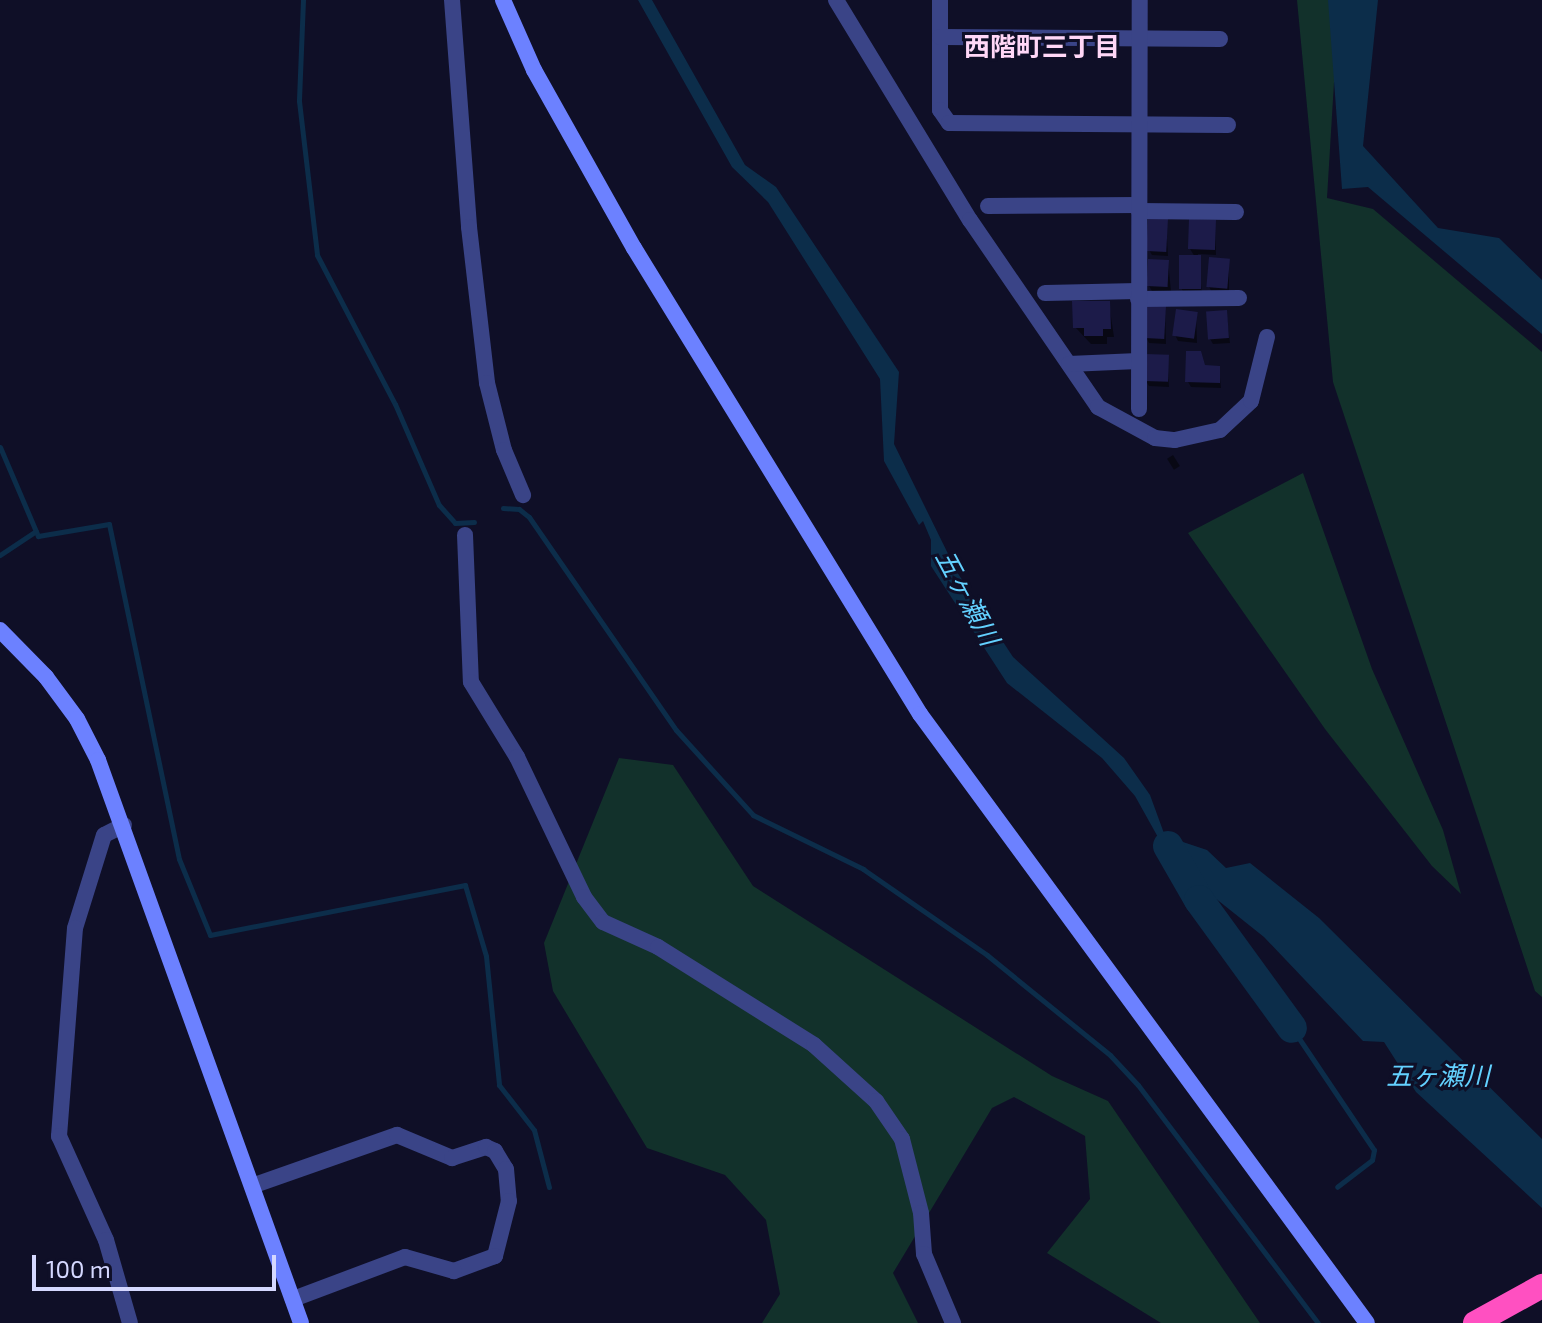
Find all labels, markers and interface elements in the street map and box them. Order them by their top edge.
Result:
district label: 西階町三丁目 [964,30,1120,62]
water label: 五ヶ瀬川 [930,544,1006,650]
water label: 五ヶ瀬川 [1386,1059,1490,1091]
scale bar [36,1239,280,1289]
text: 100 m [46,1254,111,1283]

